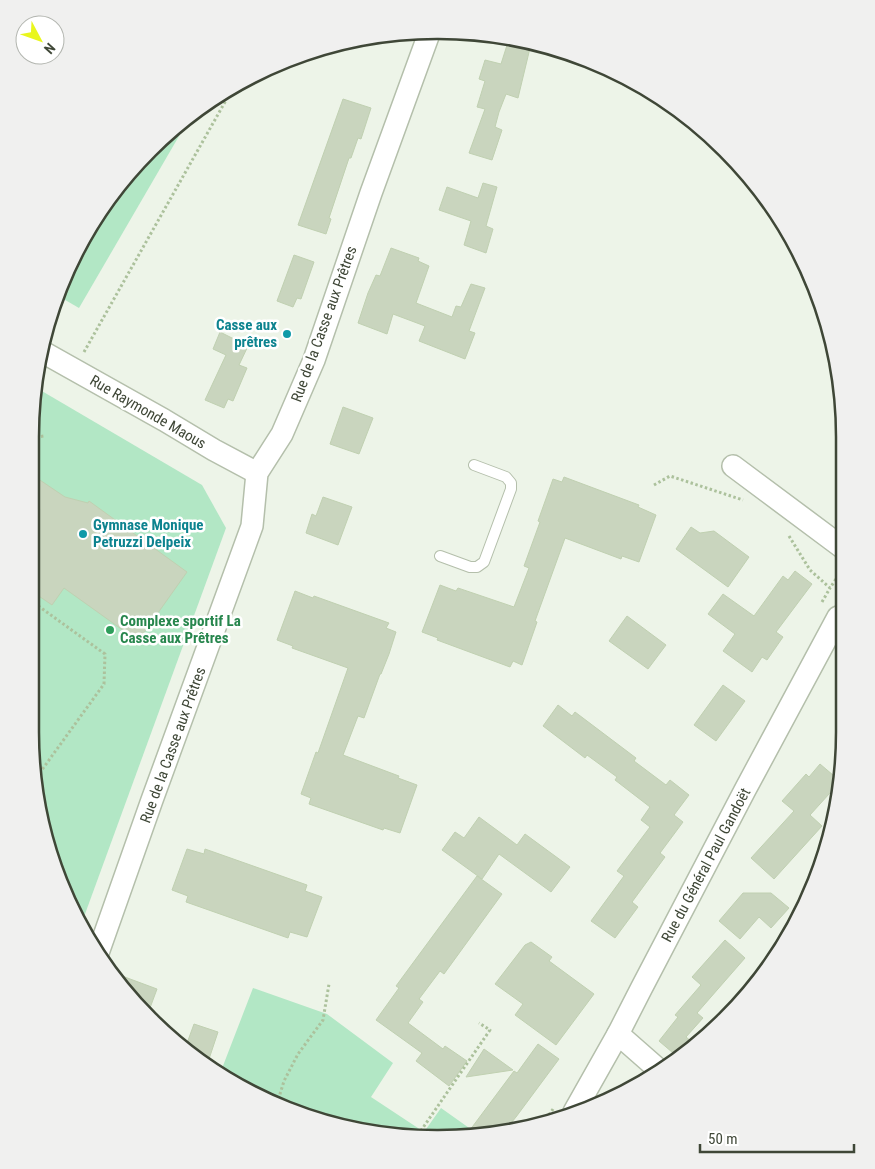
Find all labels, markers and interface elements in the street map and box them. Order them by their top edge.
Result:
north arrow [15,15,65,65]
text: N [41,40,59,57]
street label: Rue de la Casse aux Prêtres [287,243,361,404]
place label: Casse aux prêtres [216,316,277,351]
marker: Casse aux prêtres [281,328,293,340]
street label: Rue Raymonde Maous [87,371,209,453]
place label: Gymnase Monique Petruzzi Delpeix [93,516,204,551]
marker: Gymnase Monique Petruzzi Delpeix [77,528,89,540]
place label: Complexe sportif La Casse aux Prêtres [120,612,241,647]
marker: Complexe sportif La Casse aux Prêtres [104,624,116,636]
street label: Rue de la Casse aux Prêtres [136,664,210,825]
street label: Rue du Général Paul Gandoët [658,785,754,945]
scale bar [700,1122,854,1154]
text: 50 m [708,1130,738,1148]

